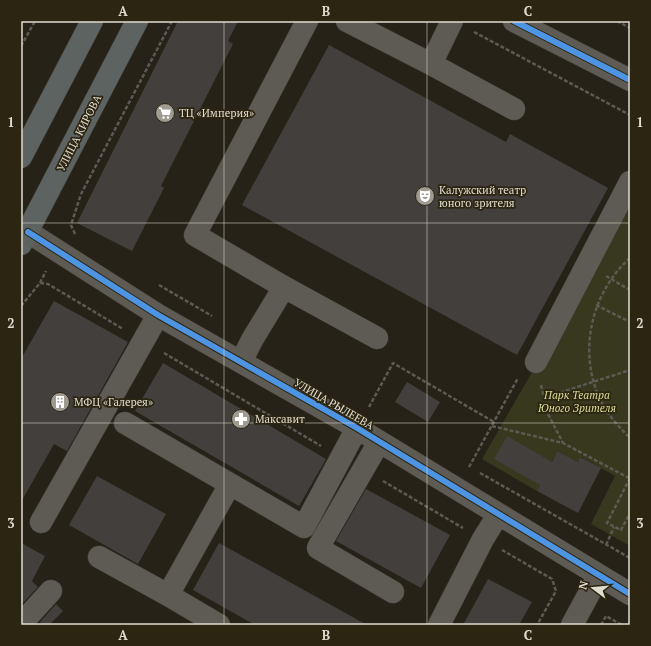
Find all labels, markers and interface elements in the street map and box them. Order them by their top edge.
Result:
text: A [118,2,128,20]
text: B [322,2,330,20]
text: C [524,2,532,20]
street label: УЛИЦА КИРОВА [54,92,105,174]
supermarket icon: ТЦ «Империя» [154,102,176,124]
place label: ТЦ «Империя» [179,106,254,120]
text: 1 [7,113,15,131]
text: 1 [636,113,644,131]
place label: Калужский театр юного зрителя [439,183,526,210]
theatre icon: Калужский театр юного зрителя [414,185,436,207]
text: 2 [7,314,15,332]
text: 2 [636,314,644,332]
street label: УЛИЦА РЫЛЕЕВА [291,375,377,433]
park label: Парк Театра Юного Зрителя [537,388,616,415]
building icon: МФЦ «Галерея» [49,391,71,413]
place label: МФЦ «Галерея» [74,395,153,409]
pharmacy icon: Максавит [230,408,252,430]
place label: Максавит [255,412,305,426]
text: 3 [7,514,15,532]
text: 3 [636,514,644,532]
north arrow [573,568,613,608]
text: N [576,579,591,591]
text: A [118,626,128,644]
text: B [322,626,330,644]
text: C [524,626,532,644]

